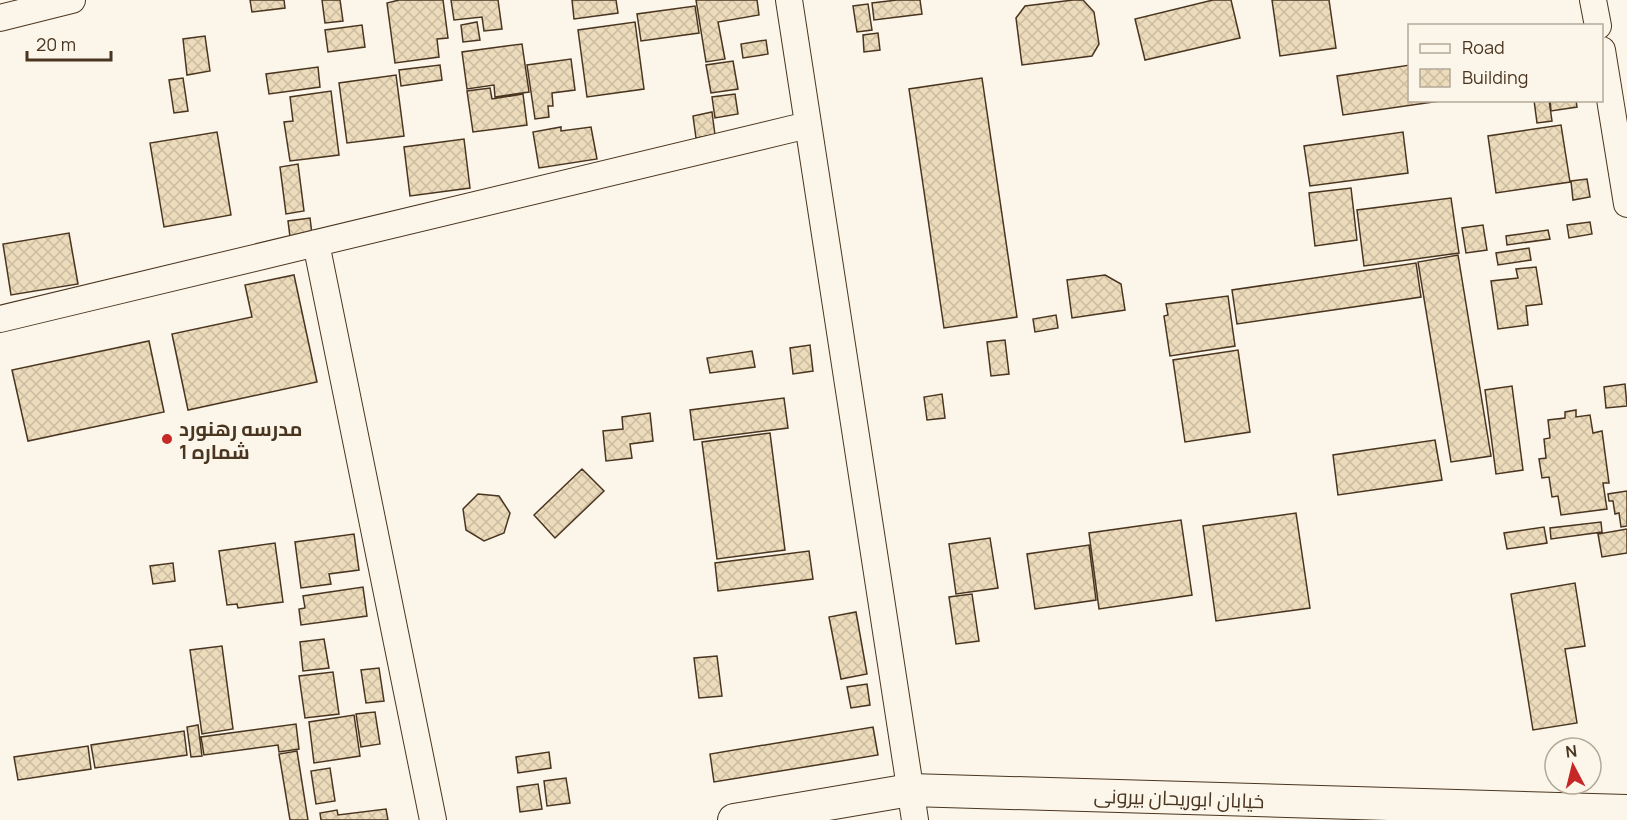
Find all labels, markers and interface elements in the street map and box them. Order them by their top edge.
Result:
scale bar [27,24,111,62]
legend [1408,24,1603,102]
text: 20 m [36,32,76,56]
text: Road [1462,35,1505,59]
text: Building [1462,65,1528,89]
place label: مدرسه رهنورد شماره 1 [179,415,302,465]
marker: مدرسه رهنورد شماره 1 [160,432,174,446]
north arrow [1543,736,1603,796]
text: N [1564,739,1578,763]
street label: خیابان ابوریحان بیرونی [1093,782,1265,814]

